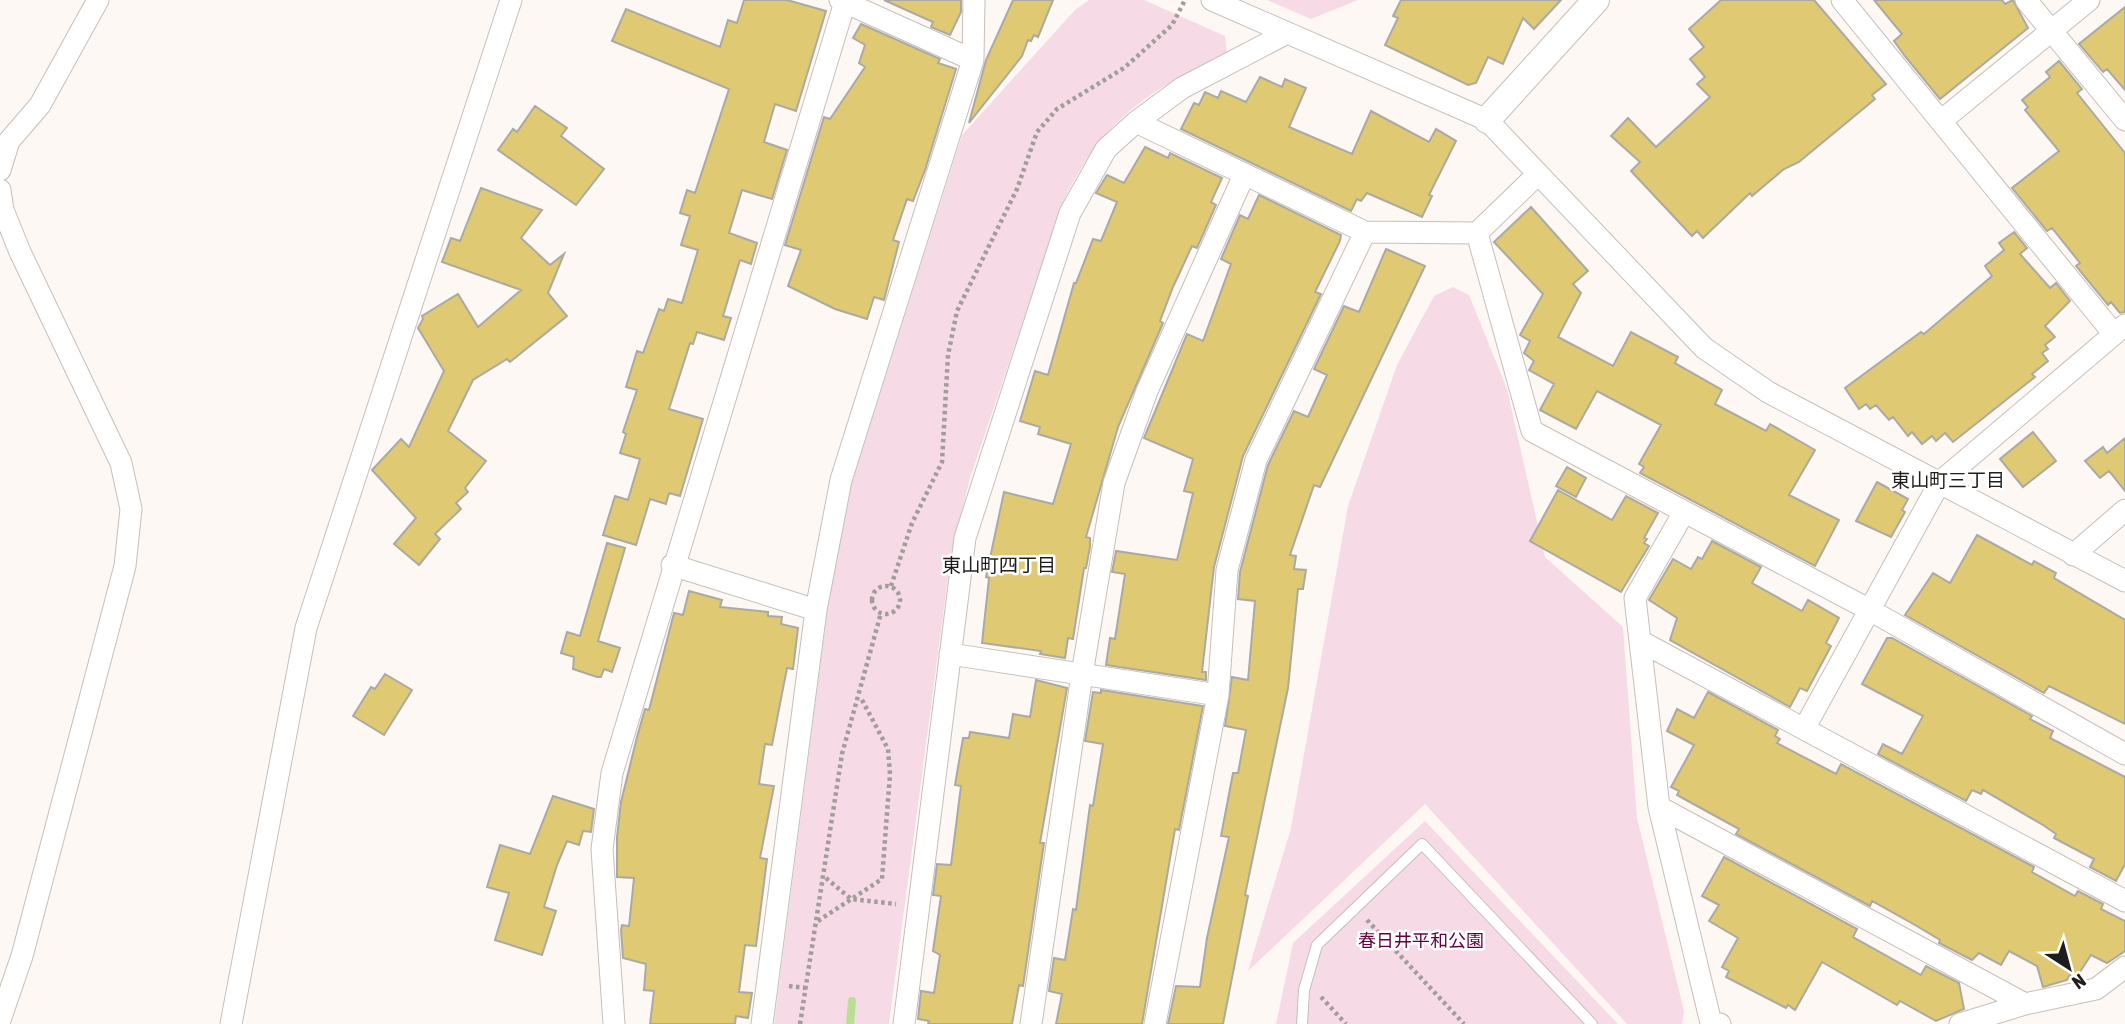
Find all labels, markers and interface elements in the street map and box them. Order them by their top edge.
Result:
district label: 東山町三丁目 [1891,469,2005,491]
district label: 東山町四丁目 [942,554,1056,576]
park label: 春日井平和公園 [1358,930,1484,951]
north arrow [2034,933,2104,1003]
text: N [2068,970,2090,994]

